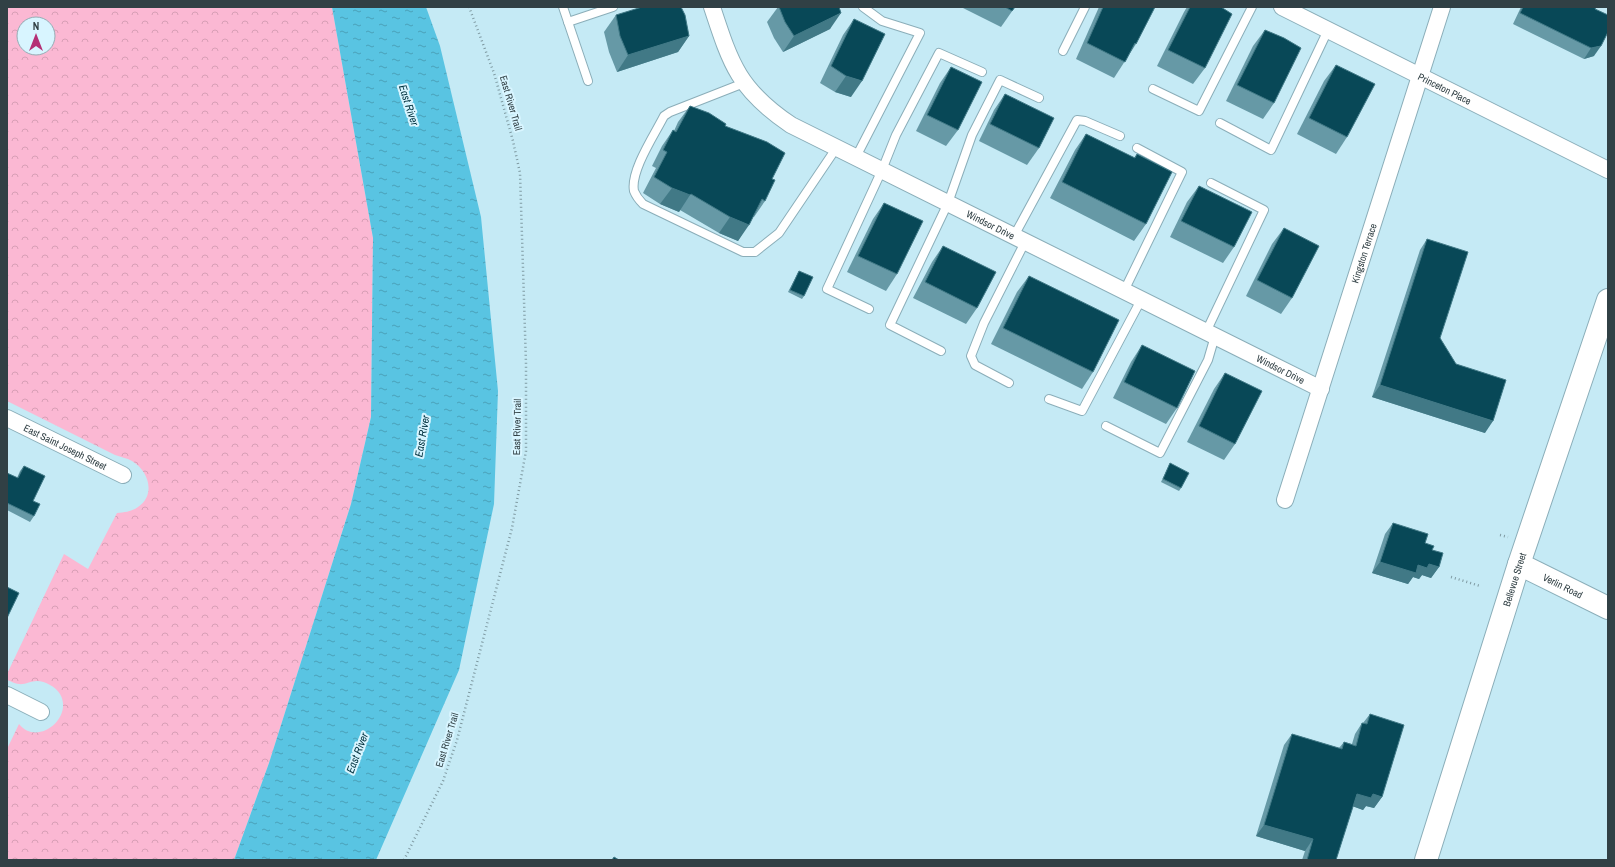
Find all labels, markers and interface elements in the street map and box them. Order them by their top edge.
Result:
north arrow [16,16,56,56]
text: N [33,19,39,33]
street label: Princeton Place [1416,70,1474,107]
street label: East River Trail [497,74,525,132]
water label: East River [396,83,422,128]
street label: Windsor Drive [964,207,1017,242]
street label: Kingston Terrace [1348,221,1379,285]
street label: Windsor Drive [1254,351,1307,387]
street label: East River Trail [510,398,524,455]
water label: East River [411,413,433,458]
street label: East Saint Joseph Street [22,421,110,473]
street label: Bellevue Street [1500,550,1529,608]
street label: Verlin Road [1541,570,1585,601]
street label: East River Trail [433,711,462,769]
water label: East River [343,730,371,775]

